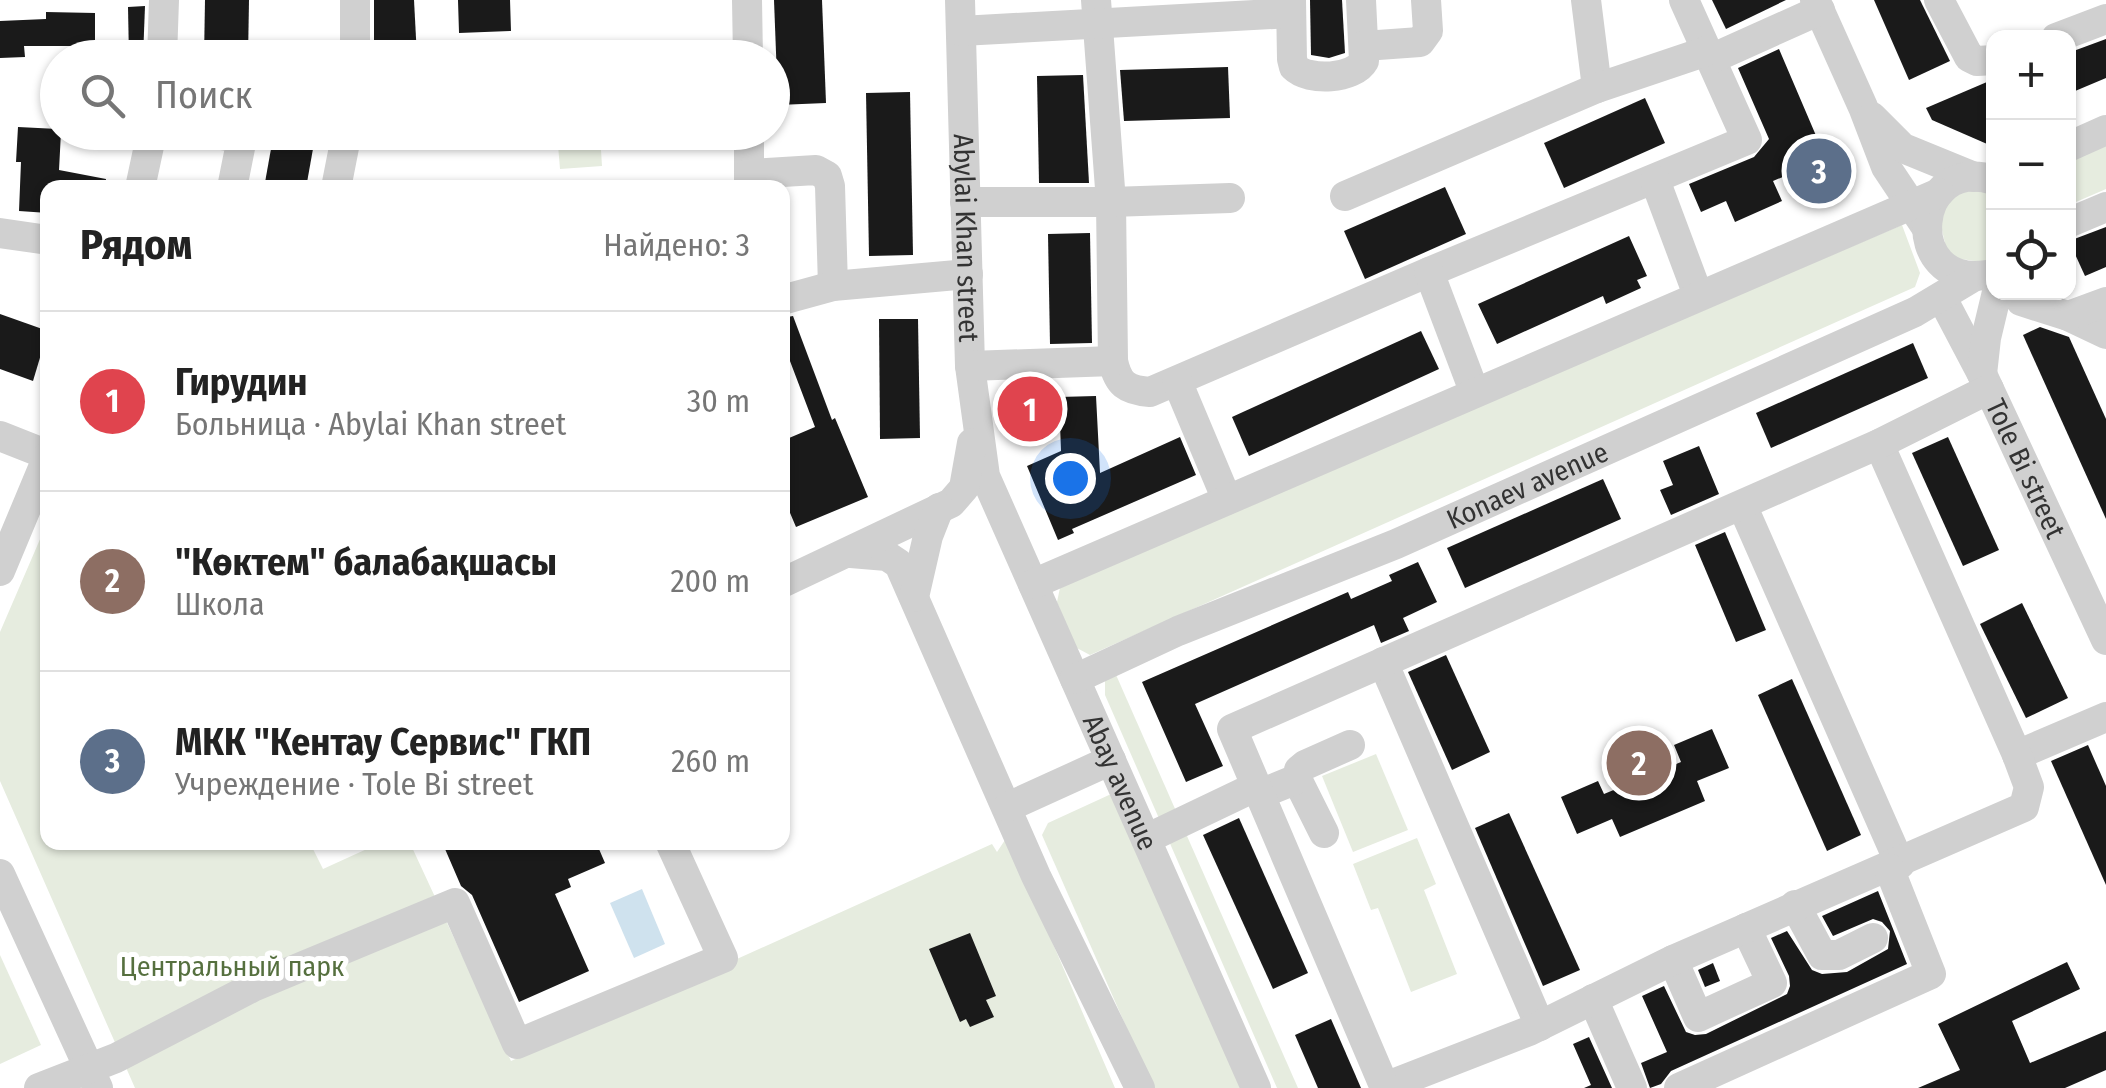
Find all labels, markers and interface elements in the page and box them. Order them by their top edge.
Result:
map controls [1986,30,2076,300]
button: + [1986,30,2076,120]
search box [40,40,790,150]
icon: search [75,68,130,123]
text: Поиск [155,72,252,118]
button: − [1986,120,2076,210]
street label: Abylai Khan street [947,133,985,343]
pin: 3 [1786,134,1852,208]
button: locate [1986,210,2076,300]
text: Рядом [80,220,192,270]
text: Найдено: 3 [603,226,750,264]
text: Гирудин [175,359,307,405]
pin: 1 [998,372,1062,446]
text: 1 [106,382,119,420]
text: 30 m [687,382,750,420]
street label: Tole Bi street [1979,394,2073,544]
text: Больница · Abylai Khan street [175,405,566,443]
street label: Konaev avenue [1442,435,1613,536]
your location [1045,453,1096,504]
text: "Көктем" балабақшасы [175,539,557,585]
text: 2 [105,562,120,600]
text: 200 m [670,562,750,600]
text: Школа [175,585,265,623]
street label: Abay avenue [1076,710,1164,855]
text: МКК "Кентау Сервис" ГКП [175,719,591,765]
pin: 2 [1606,726,1672,800]
text: 3 [105,742,120,780]
text: 260 m [671,742,750,780]
text: Учреждение · Tole Bi street [175,765,533,803]
park label: Центральный парк [120,950,344,983]

